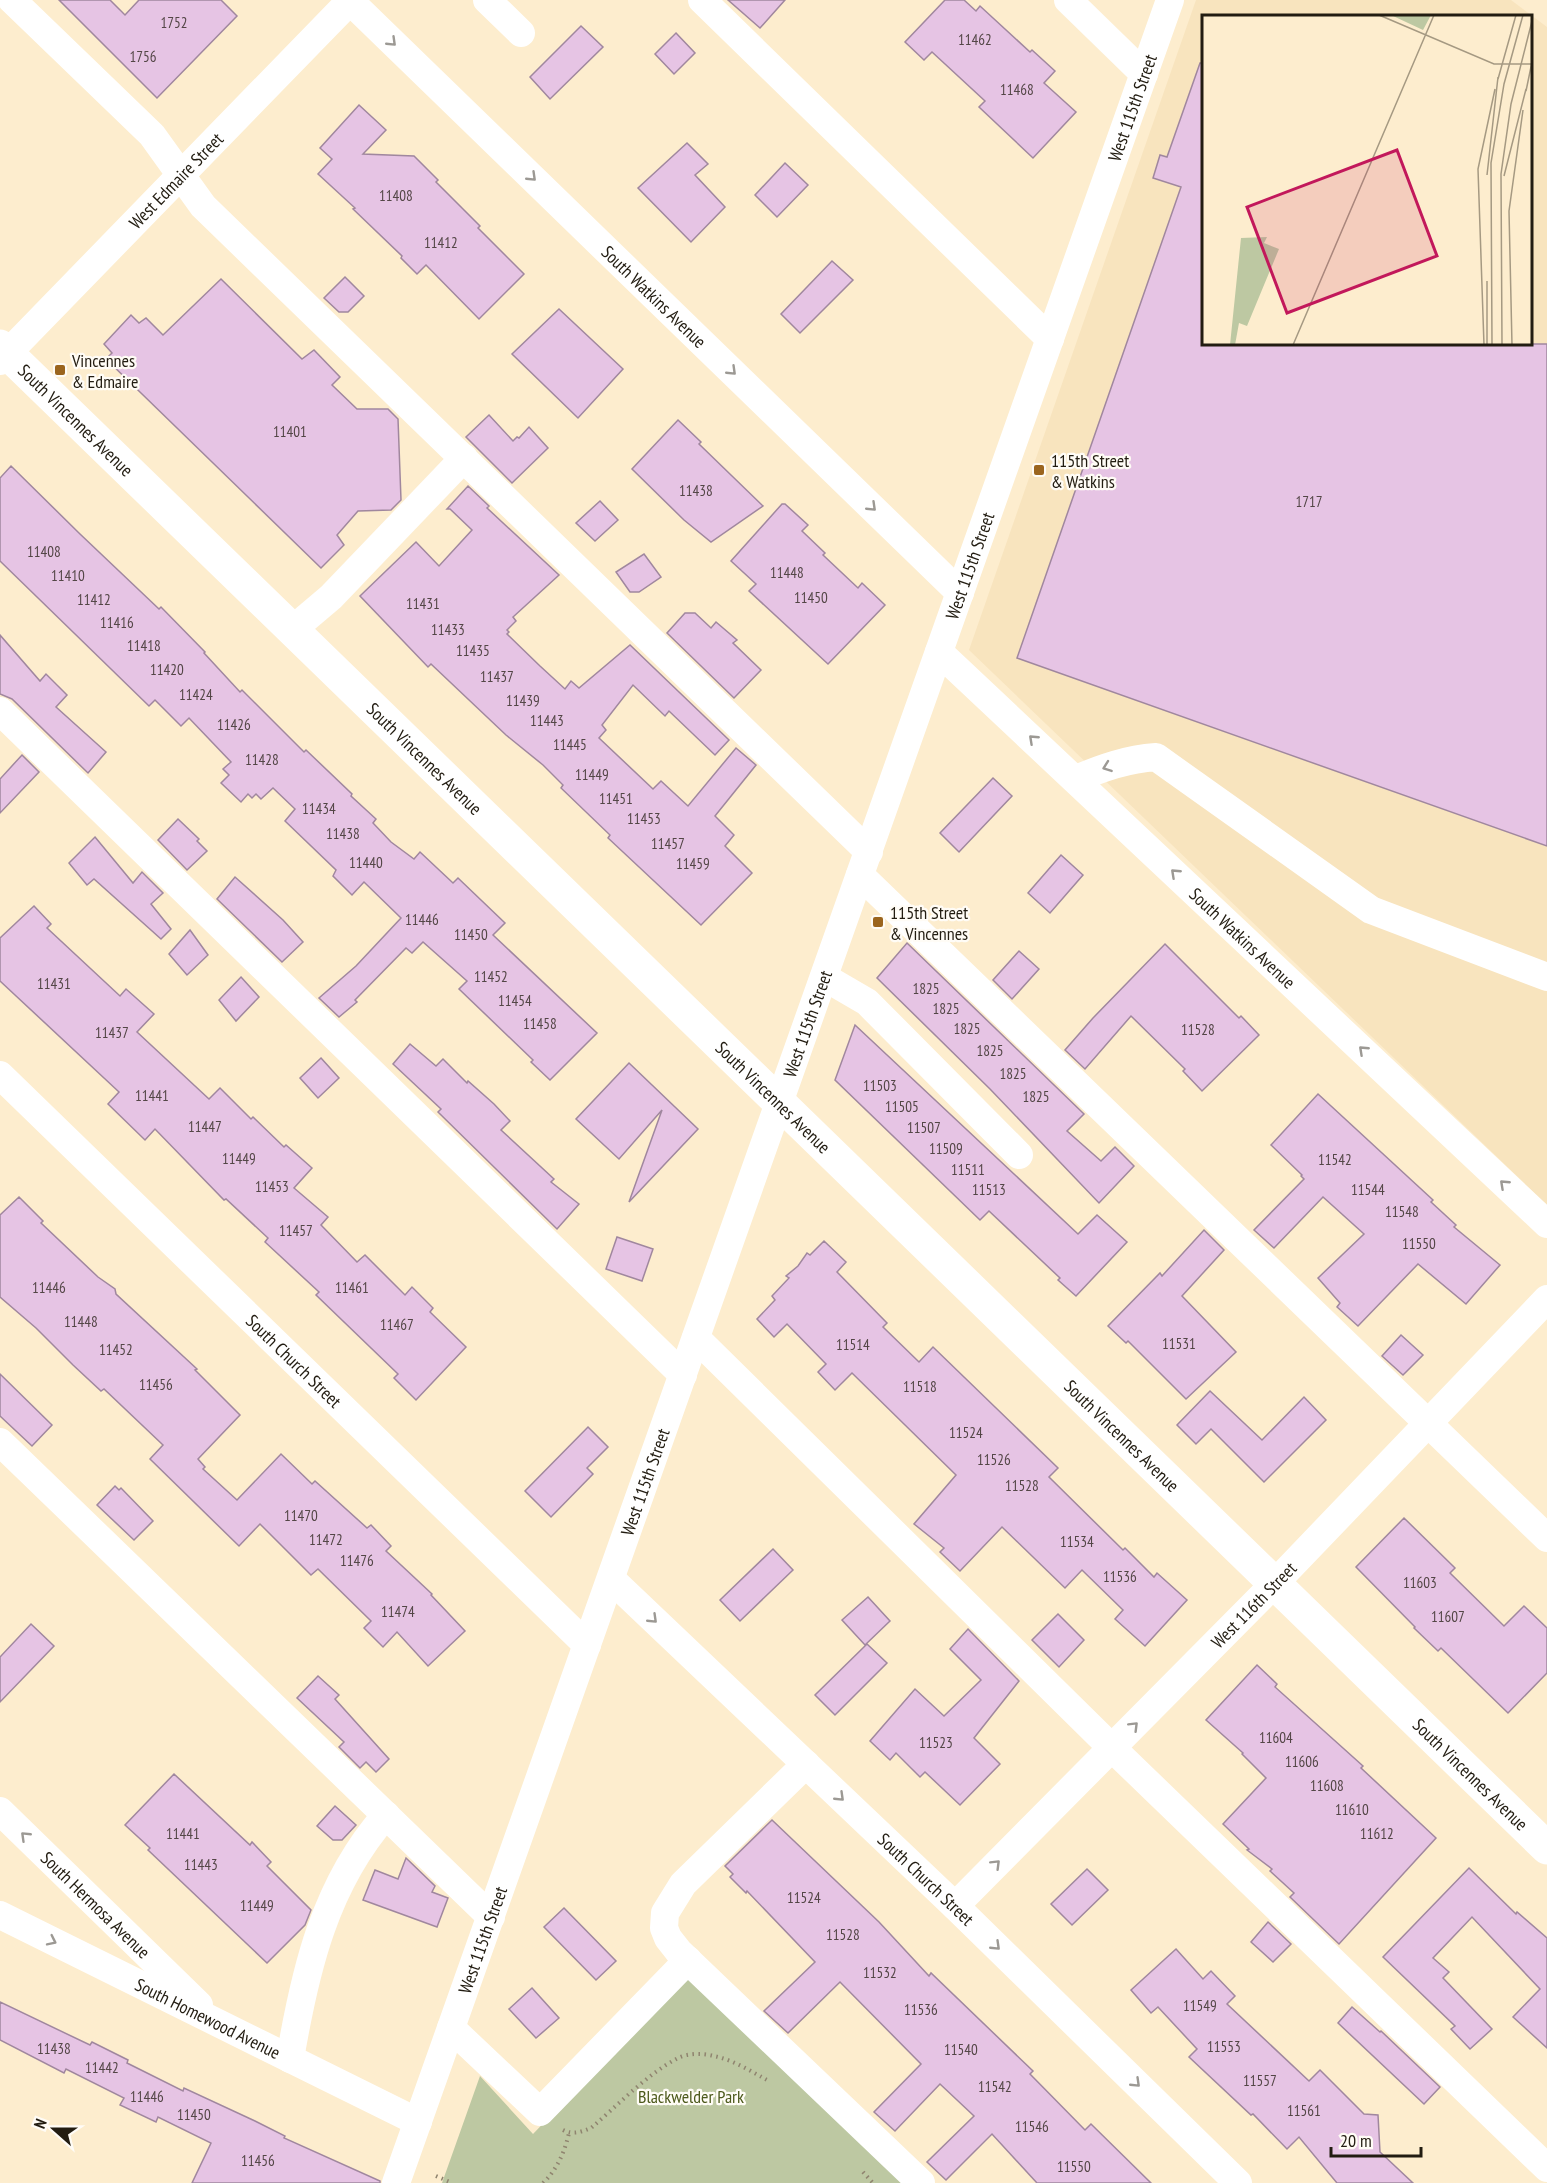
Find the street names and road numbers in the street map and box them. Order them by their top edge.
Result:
street label: West 115th Street [1102,51,1161,164]
street label: West Edmaire Street [124,127,228,233]
street label: South Watkins Avenue [597,240,711,352]
street label: South Vincennes Avenue [14,359,138,481]
street label: West 115th Street [940,509,999,622]
street label: South Vincennes Avenue [362,697,487,819]
street label: South Watkins Avenue [1185,882,1301,993]
street label: West 115th Street [777,967,837,1080]
street label: South Vincennes Avenue [711,1036,836,1158]
street label: South Church Street [242,1309,347,1412]
street label: South Vincennes Avenue [1060,1374,1184,1496]
street label: West 115th Street [615,1425,674,1538]
street label: West 116th Street [1206,1557,1301,1653]
street label: South Vincennes Avenue [1408,1713,1533,1835]
street label: South Church Street [873,1828,979,1930]
street label: South Hermosa Avenue [36,1846,155,1963]
street label: West 115th Street [453,1883,512,1997]
street label: South Homewood Avenue [131,1972,284,2064]

